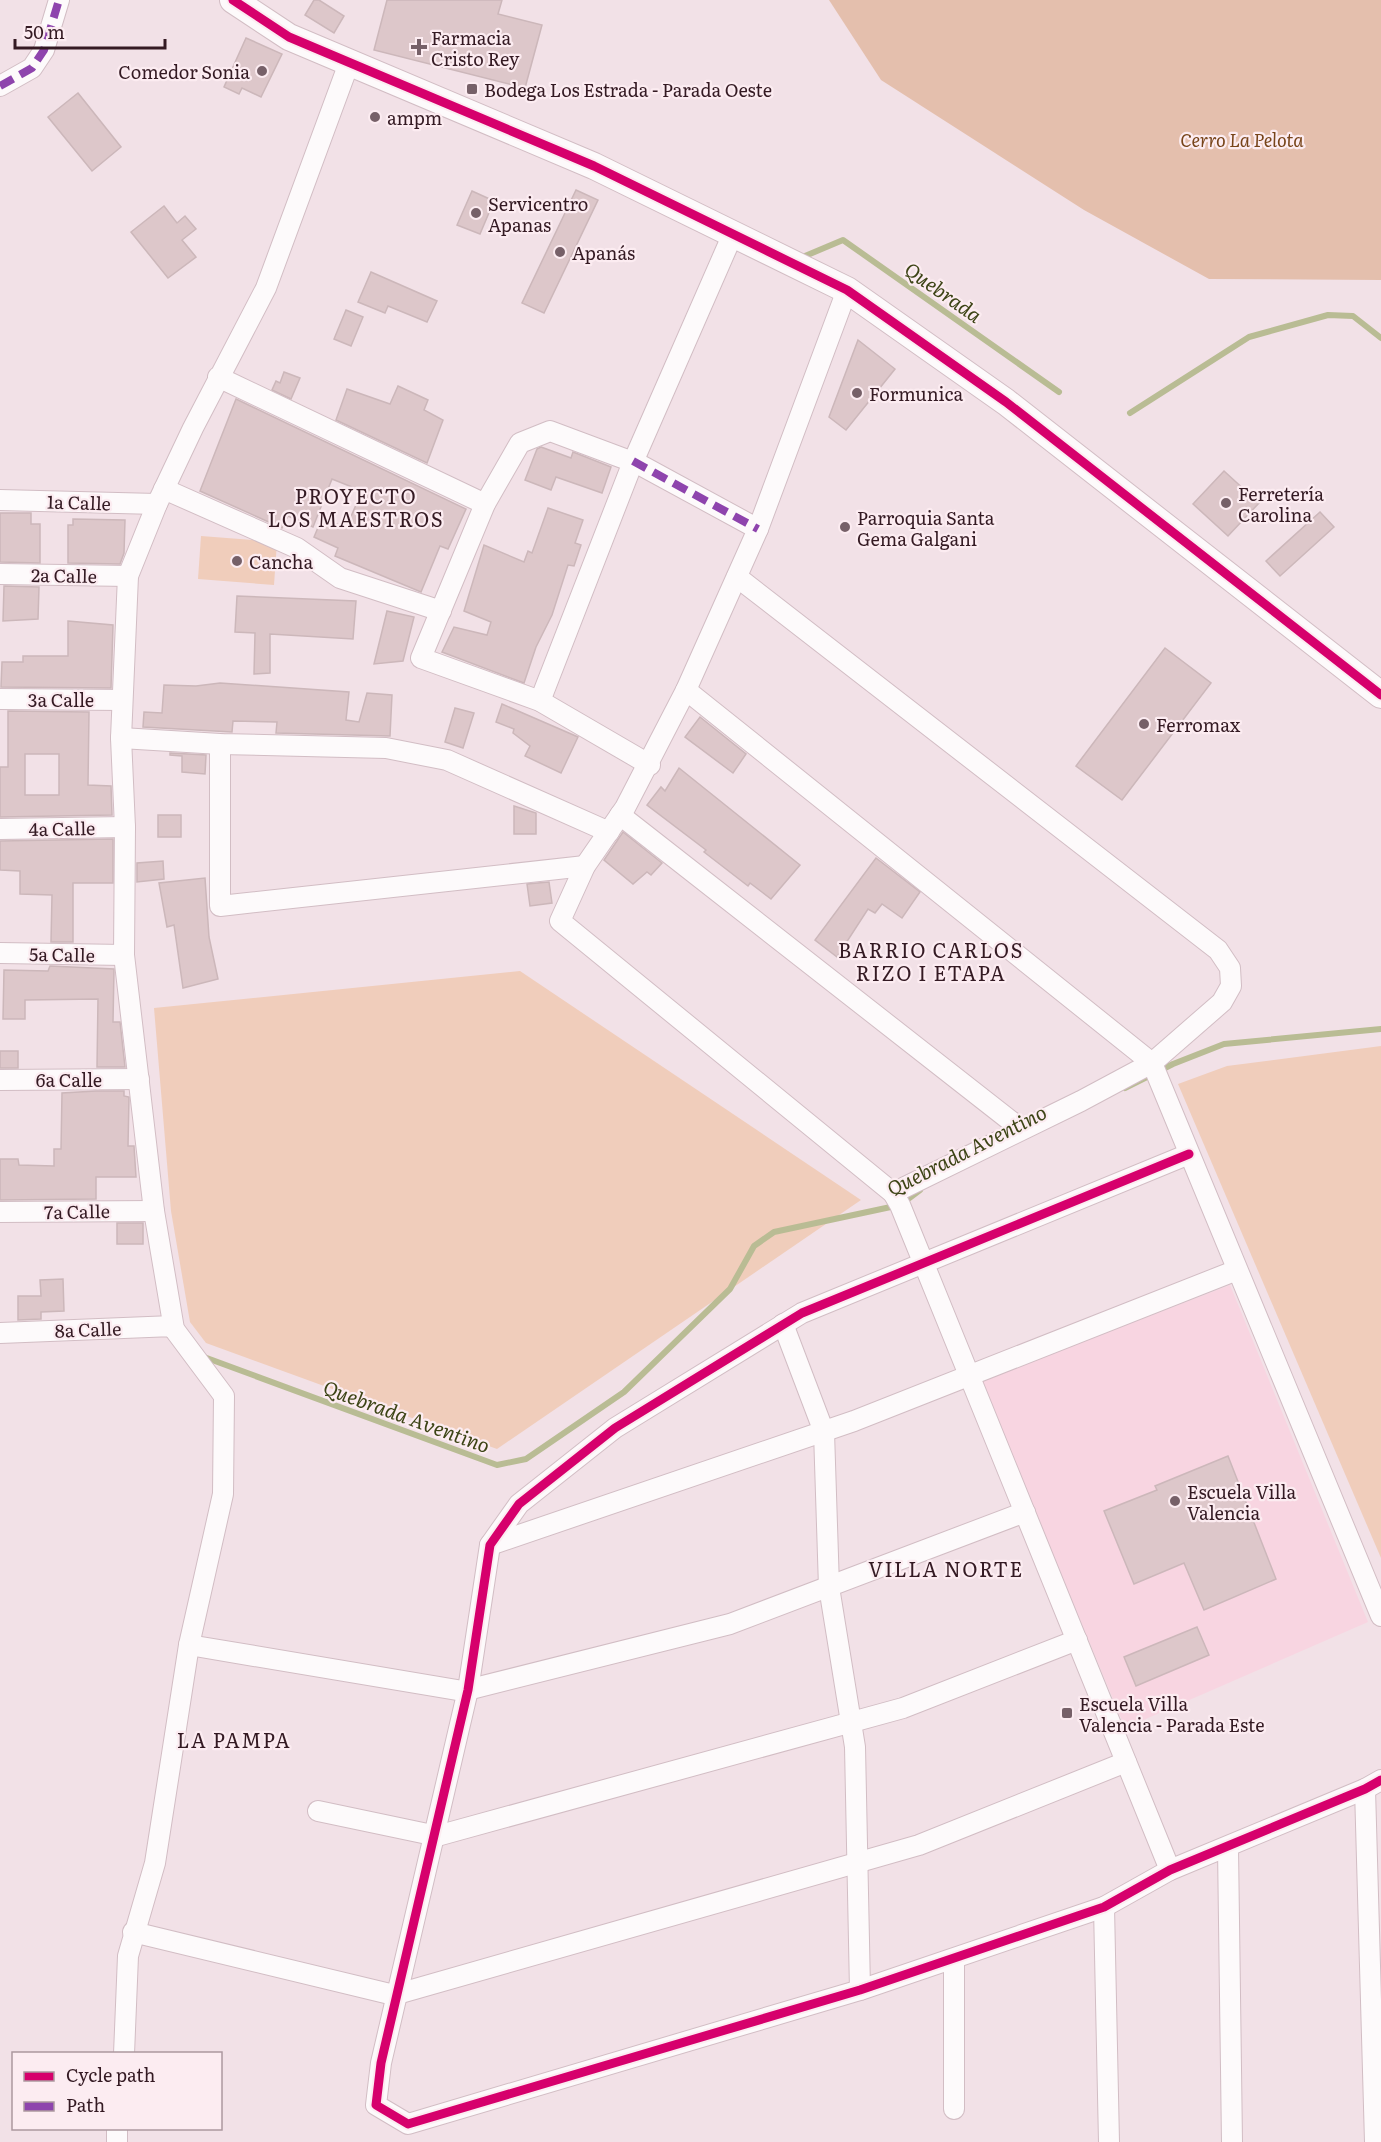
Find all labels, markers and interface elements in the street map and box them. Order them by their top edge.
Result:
scale bar [15,12,165,50]
text: 50 m [24,18,65,45]
place label: Farmacia Cristo Rey [431,24,520,72]
marker: Farmacia Cristo Rey [412,40,426,54]
place label: Comedor Sonia [118,58,250,85]
marker: Comedor Sonia [255,64,269,78]
place label: Bodega Los Estrada - Parada Oeste [484,76,772,103]
marker: Bodega Los Estrada - Parada Oeste [465,82,479,96]
place label: ampm [387,104,442,131]
marker: ampm [368,110,382,124]
park label: Cerro La Pelota [1180,126,1304,153]
place label: Servicentro Apanas [488,190,588,238]
marker: Servicentro Apanas [469,206,483,220]
place label: Apanás [572,239,635,266]
marker: Apanás [553,245,567,259]
water label: Quebrada [899,253,989,329]
place label: Formunica [869,380,964,407]
marker: Formunica [850,386,864,400]
district label: PROYECTO LOS MAESTROS [268,480,444,533]
place label: Ferretería Carolina [1238,480,1324,528]
street label: 1a Calle [47,487,111,517]
marker: Ferretería Carolina [1219,496,1233,510]
place label: Parroquia Santa Gema Galgani [857,504,995,552]
marker: Parroquia Santa Gema Galgani [838,520,852,534]
place label: Cancha [249,548,314,575]
marker: Cancha [230,554,244,568]
street label: 2a Calle [31,561,97,589]
street label: 3a Calle [28,686,94,713]
place label: Ferromax [1156,711,1241,738]
marker: Ferromax [1137,717,1151,731]
street label: 4a Calle [28,814,96,842]
district label: BARRIO CARLOS RIZO I ETAPA [838,934,1024,987]
street label: 5a Calle [29,940,95,968]
street label: 6a Calle [36,1066,102,1093]
water label: Quebrada Aventino [881,1096,1051,1202]
street label: 7a Calle [44,1197,110,1225]
street label: 8a Calle [54,1314,122,1344]
water label: Quebrada Aventino [319,1371,495,1459]
place label: Escuela Villa Valencia [1187,1478,1296,1526]
marker: Escuela Villa Valencia [1168,1494,1182,1508]
district label: VILLA NORTE [868,1553,1024,1583]
place label: Escuela Villa Valencia - Parada Este [1079,1690,1265,1738]
marker: Escuela Villa Valencia - Parada Este [1060,1706,1074,1720]
district label: LA PAMPA [177,1724,291,1754]
legend [12,2052,222,2130]
text: Cycle path [66,2061,155,2088]
text: Path [66,2091,105,2118]

